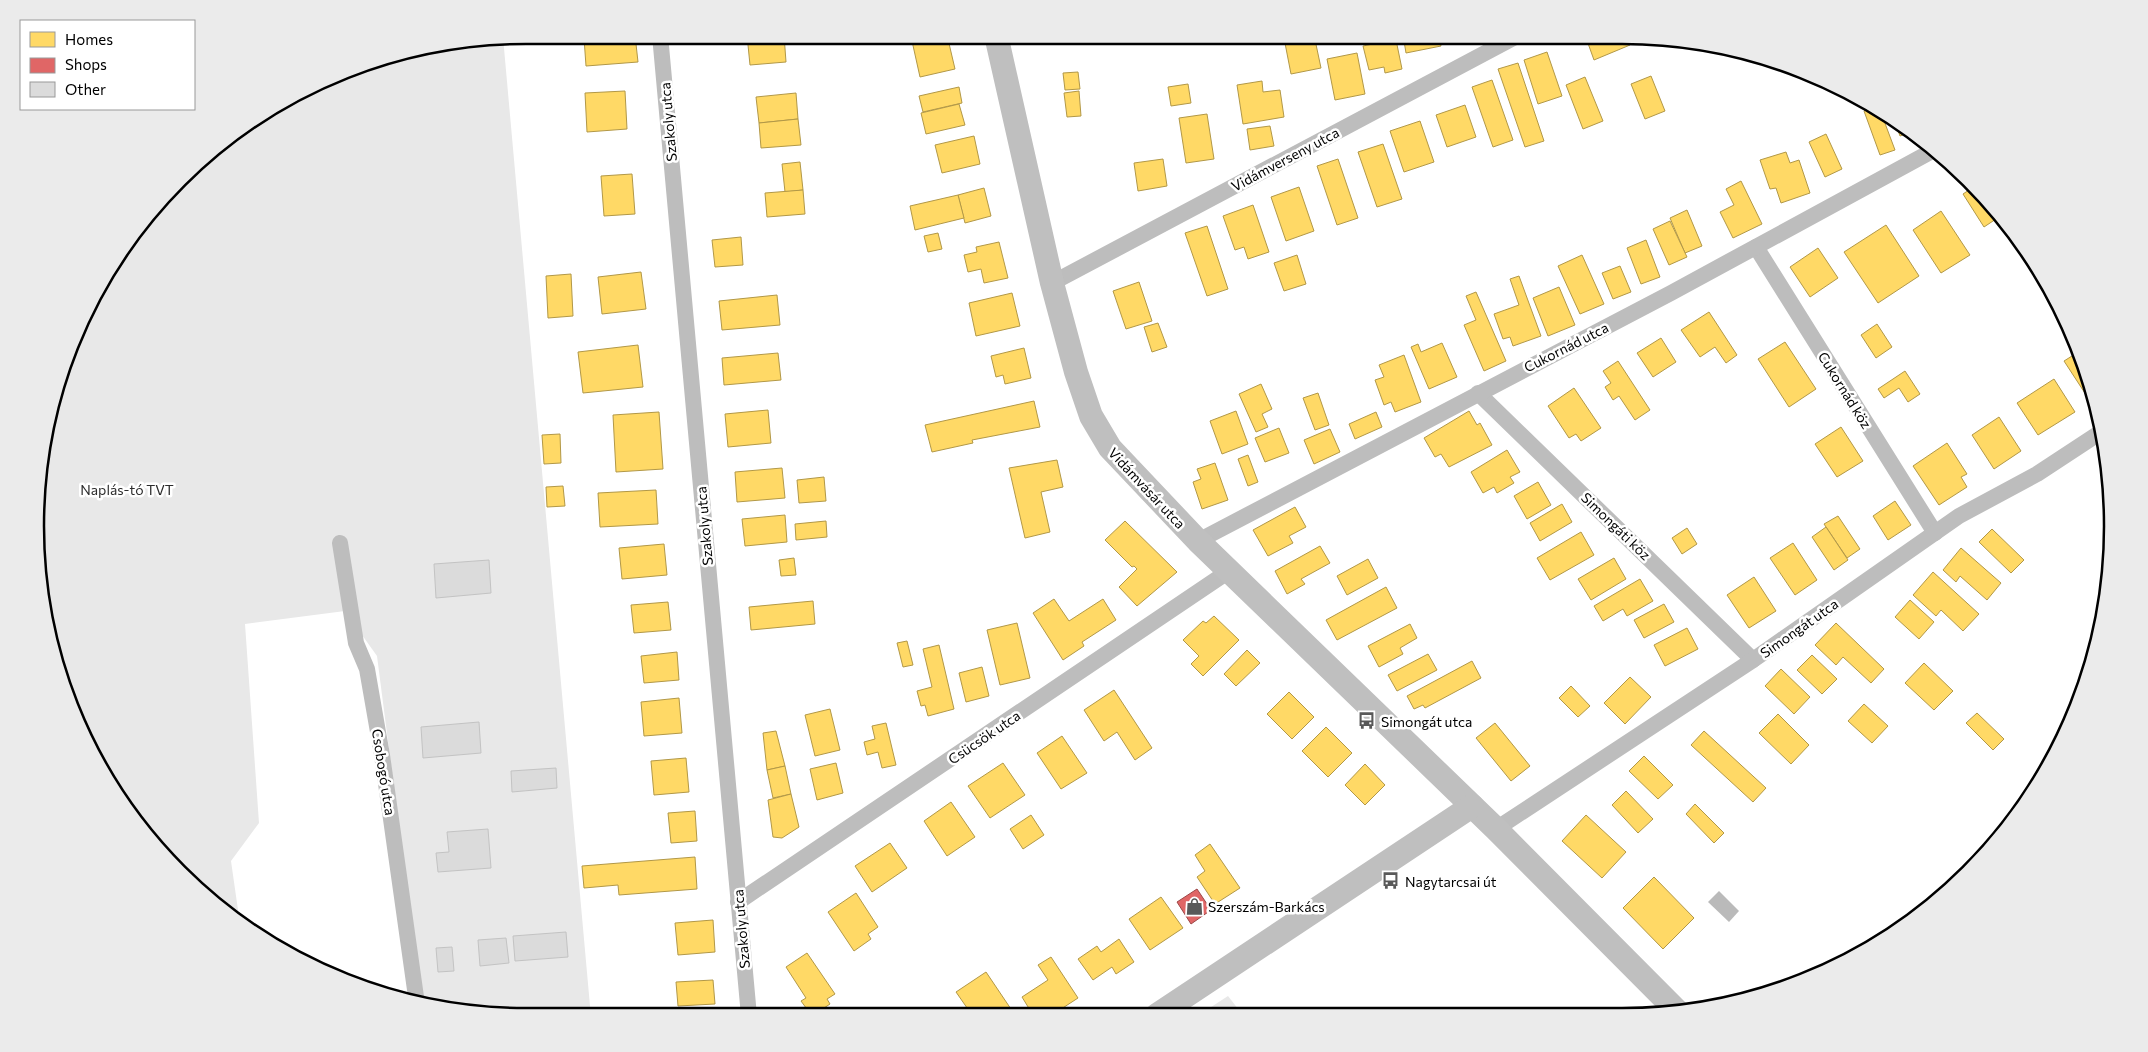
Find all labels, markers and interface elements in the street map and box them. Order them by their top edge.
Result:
legend [20,20,195,110]
text: Homes [65,30,113,48]
text: Shops [65,55,107,73]
text: Other [65,80,106,98]
street label: Szakoly utca [656,82,680,162]
street label: Vidámverseny utca [1228,123,1342,195]
street label: Cukornád utca [1521,318,1611,376]
street label: Cukornád köz [1815,348,1875,432]
street label: Vidámvásár utca [1105,444,1189,532]
park label: Naplás-tó TVT [80,481,174,498]
street label: Szakoly utca [692,486,716,566]
street label: Simongáti köz [1578,489,1654,563]
street label: Simongát utca [1757,595,1841,661]
street label: Csücsök utca [945,707,1023,767]
bus stop icon: Simongát utca [1357,711,1377,731]
place label: Simongát utca [1381,713,1472,730]
street label: Csobogó utca [369,728,399,816]
bus stop icon: Nagytarcsai út [1381,871,1401,891]
place label: Nagytarcsai út [1405,873,1497,890]
street label: Szakoly utca [729,889,753,969]
shop icon: Szerszám-Barkács [1184,896,1204,916]
place label: Szerszám-Barkács [1208,898,1325,915]

